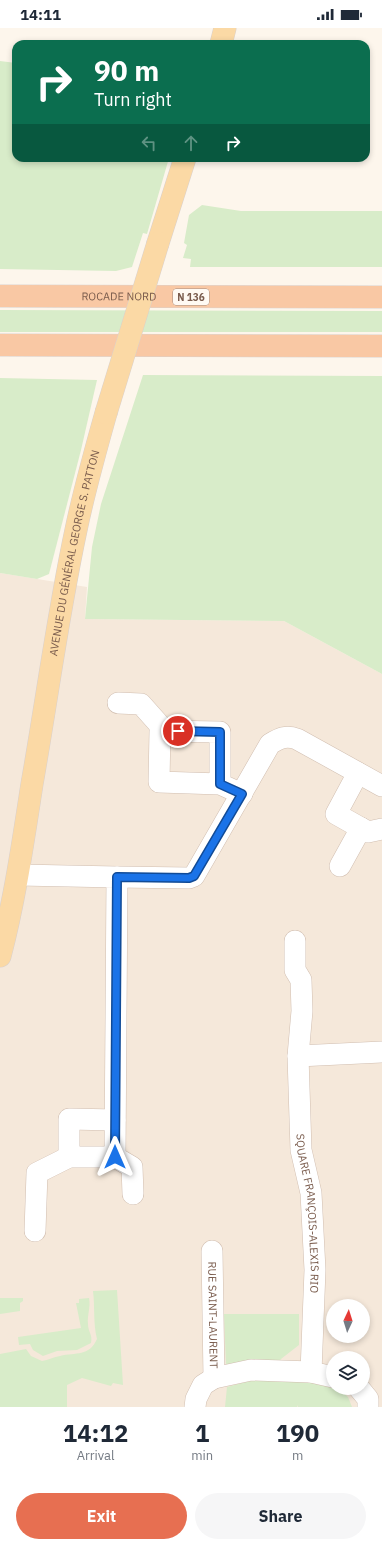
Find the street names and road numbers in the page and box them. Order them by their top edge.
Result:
street label: ROCADE NORD [81,289,157,303]
road number: N 136 [173,289,209,305]
street label: AVENUE DU GÉNÉRAL GEORGE S. PATTON [46,448,102,657]
street label: SQUARE FRANÇOIS-ALEXIS RIO [293,1134,322,1294]
street label: RUE SAINT-LAURENT [205,1261,221,1369]

